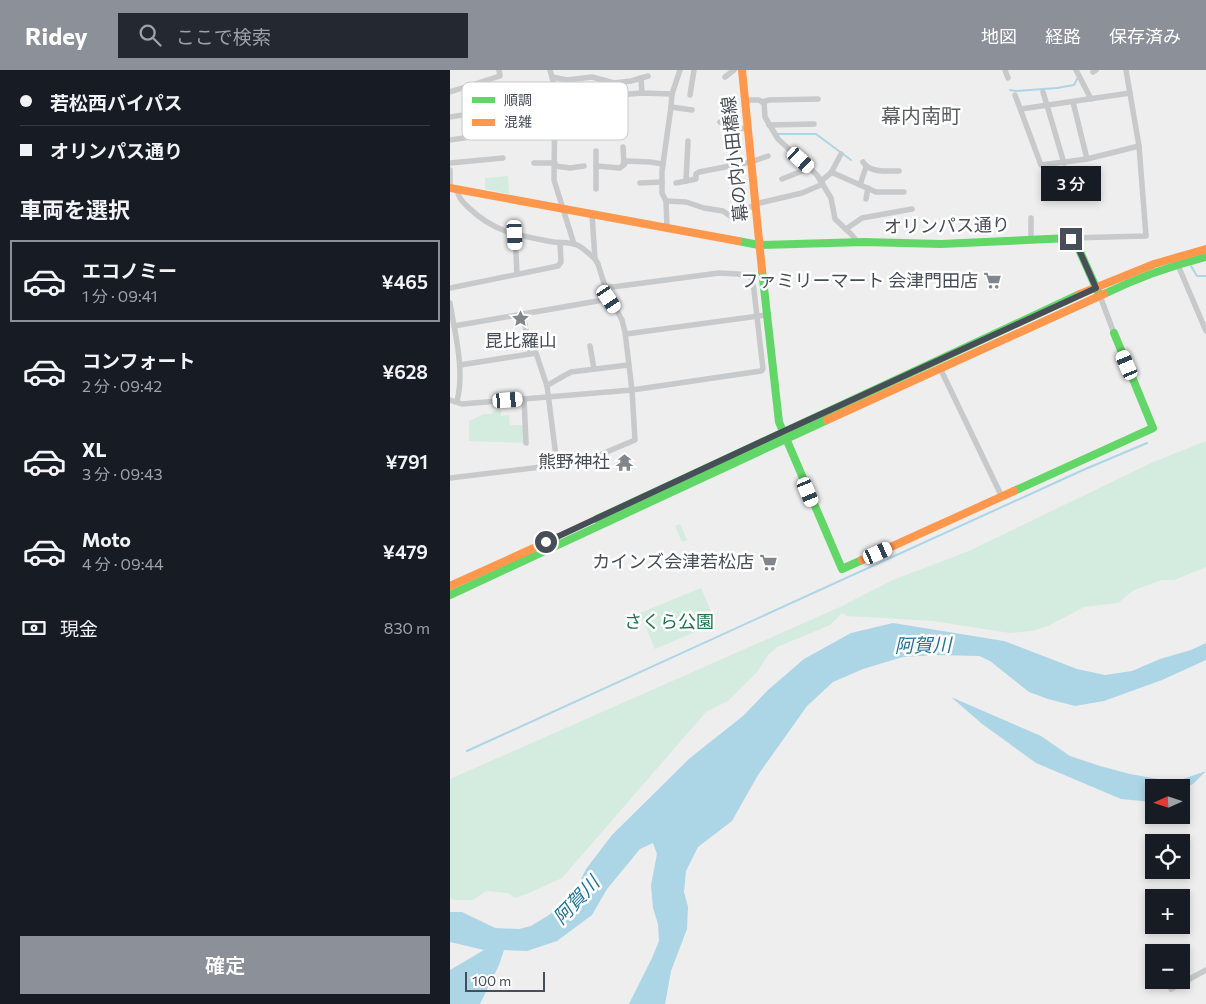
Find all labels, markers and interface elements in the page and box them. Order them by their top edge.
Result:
search box [118,13,468,58]
text: Ridey [25,21,88,50]
icon: search [136,21,164,49]
text: ここで検索 [176,25,271,48]
text: 地図 [981,25,1017,47]
text: 経路 [1045,25,1081,47]
text: 保存済み [1109,25,1181,47]
legend [462,82,628,140]
text: 若松西バイパス [50,91,183,114]
text: 順調 [504,91,532,108]
street label: 幕の内小田橋線 [716,95,752,223]
district label: 幕内南町 [881,103,961,127]
text: 混雑 [504,113,532,130]
text: オリンパス通り [50,139,183,162]
car [784,144,817,176]
callout: 3 分 [1041,166,1101,202]
text: 3 分 [1057,174,1085,193]
text: 車両を選択 [20,196,130,223]
street label: オリンパス通り [884,213,1010,237]
car [506,220,523,250]
route end [1060,228,1082,250]
icon: car [22,259,67,304]
text: エコノミー [82,259,177,282]
place label: ファミリーマート 会津門田店 [741,269,978,291]
text: ¥465 [382,270,428,293]
supermarket icon: ファミリーマート 会津門田店 [982,271,1002,291]
car [594,282,623,316]
text: 1 分 · 09:41 [82,286,158,305]
place icon: 昆比羅山 [511,308,531,328]
place label: 昆比羅山 [485,329,557,351]
car [1114,348,1139,382]
icon: car [22,349,67,394]
text: コンフォート [82,349,195,372]
text: ¥628 [382,360,428,383]
text: 2 分 · 09:42 [82,376,162,395]
car [492,391,523,409]
text: XL [82,438,107,461]
icon: car [22,439,67,484]
text: ¥791 [385,450,428,473]
place label: 熊野神社 [538,450,610,472]
temple icon: 熊野神社 [614,452,634,472]
text: 3 分 · 09:43 [82,464,163,483]
car [795,475,820,509]
text: Moto [82,528,131,551]
icon: car [22,529,67,574]
route start [535,531,557,553]
text: ¥479 [383,540,428,563]
car [861,540,894,566]
place label: カインズ会津若松店 [592,550,754,572]
supermarket icon: カインズ会津若松店 [758,552,778,572]
text: 4 分 · 09:44 [82,554,164,573]
park label: さくら公園 [624,610,714,632]
icon: cash [20,614,48,642]
text: 現金 [60,617,98,640]
text: 830 m [384,618,430,637]
water label: 阿賀川 [894,632,954,656]
north arrow [1145,779,1190,824]
map controls [1145,779,1190,989]
button: locate [1145,834,1190,879]
water label: 阿賀川 [548,870,605,928]
button: + [1145,889,1190,934]
button: 確定 [20,936,430,994]
button: − [1145,944,1190,989]
scale bar [465,969,545,992]
text: 100 m [472,972,511,989]

